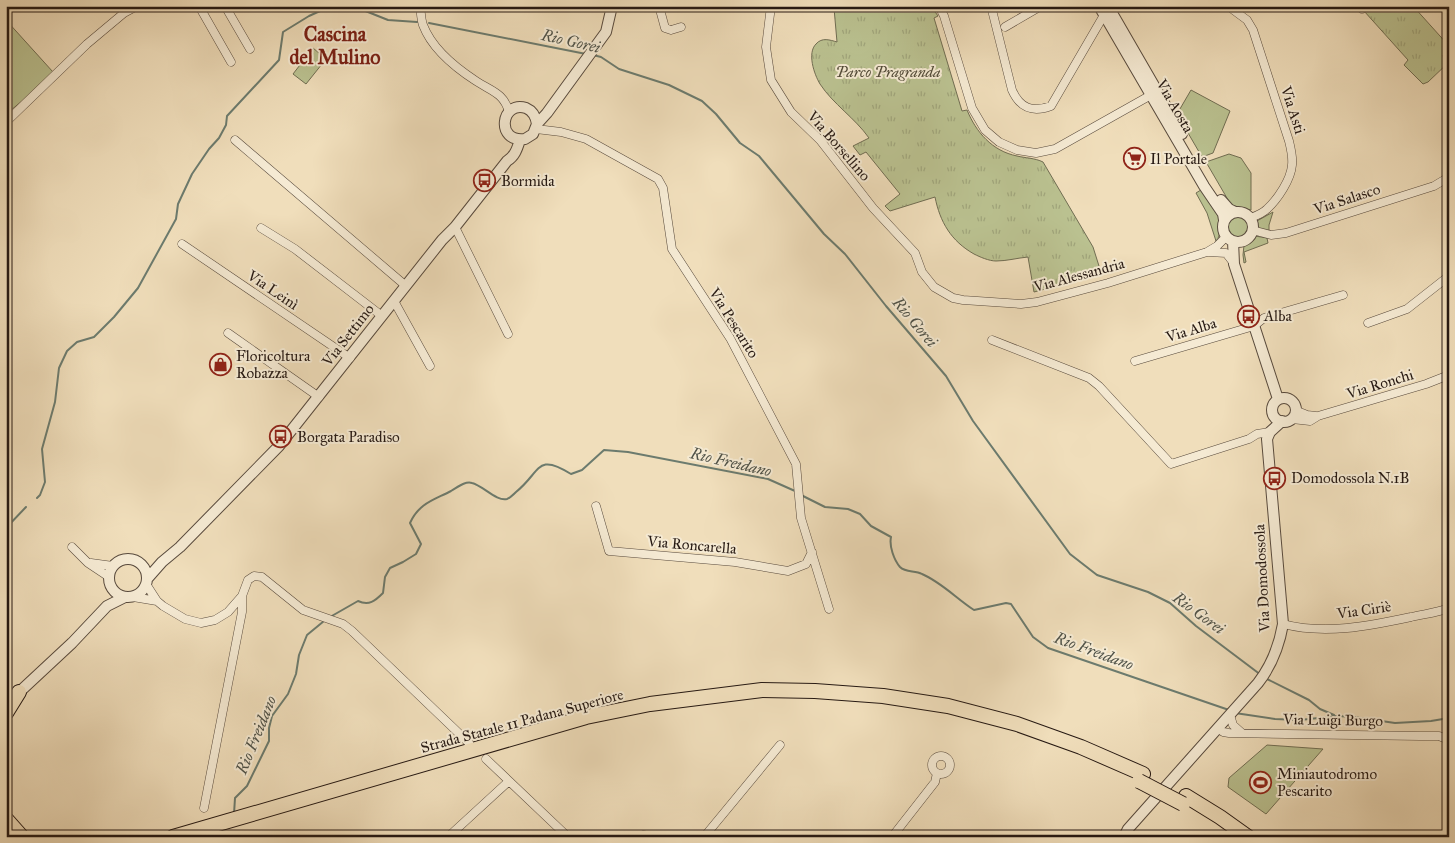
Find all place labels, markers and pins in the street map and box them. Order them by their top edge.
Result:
supermarket icon: Il Portale [1122,147,1146,171]
place label: Il Portale [1150,150,1207,168]
bus stop icon: Bormida [473,169,497,193]
place label: Bormida [501,172,555,190]
bus stop icon: Alba [1236,304,1260,328]
place label: Alba [1263,307,1292,325]
place label: Floricoltura Robazza [236,347,311,382]
shop icon: Floricoltura Robazza [208,353,232,377]
bus stop icon: Borgata Paradiso [269,425,293,449]
place label: Borgata Paradiso [297,428,400,446]
bus stop icon: Domodossola N.1B [1263,466,1287,490]
place label: Domodossola N.1B [1291,469,1409,487]
place label: Miniautodromo Pescarito [1277,765,1377,800]
sports icon: Miniautodromo Pescarito [1249,771,1273,795]

